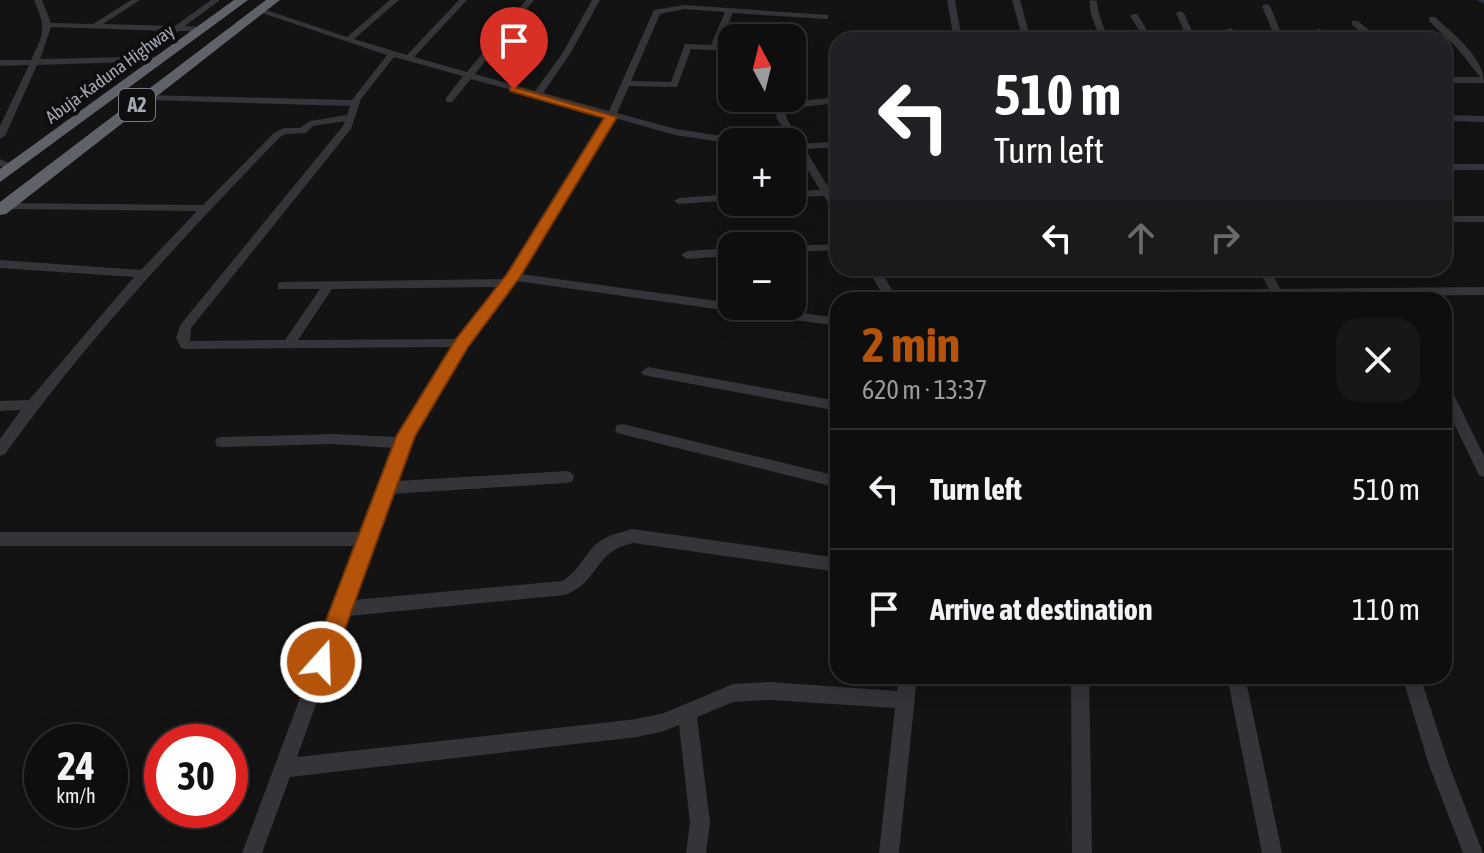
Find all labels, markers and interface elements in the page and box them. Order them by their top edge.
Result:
pin [480,7,548,89]
icon: arrive [492,19,536,63]
street label: Abuja-Kaduna Highway [41,20,178,127]
north arrow [718,24,806,112]
map controls [718,24,806,320]
text: 510 m [994,63,1121,127]
icon: left [862,64,966,168]
road number: A2 [119,89,155,121]
button: + [718,128,806,216]
text: Turn left [994,129,1104,171]
icon: left [1035,216,1079,260]
icon: ahead [1119,216,1163,260]
icon: right [1203,216,1247,260]
button: − [718,232,806,320]
text: 2 min [862,317,960,372]
button: close [1336,318,1420,402]
text: 620 m · 13:37 [862,375,987,405]
icon: left [862,467,906,511]
text: Turn left [930,472,1022,506]
text: 510 m [1352,472,1420,506]
icon: arrive [862,587,906,631]
text: Arrive at destination [930,592,1152,626]
text: 110 m [1352,592,1420,626]
position arrow [279,620,363,704]
speed limit sign: 30 [144,724,248,828]
text: 24 [57,743,95,788]
text: km/h [56,784,96,807]

